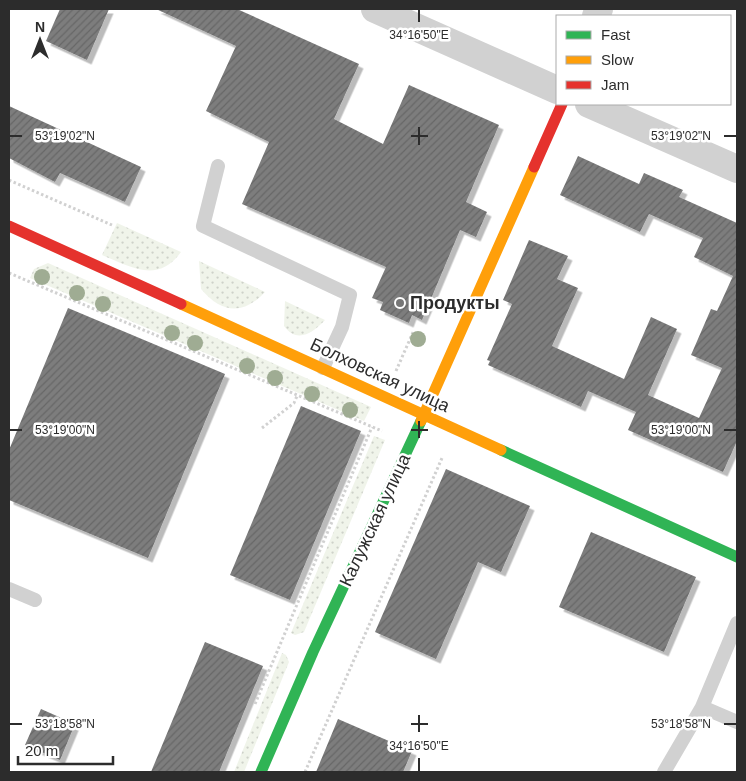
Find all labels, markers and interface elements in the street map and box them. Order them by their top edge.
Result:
north arrow [15,15,65,65]
legend [556,15,731,105]
text: N [35,19,45,35]
text: Fast [601,26,631,43]
text: 34°16'50"E [389,28,449,42]
text: Slow [601,51,634,68]
text: Jam [601,76,629,93]
text: 53°19'02"N [35,129,95,143]
text: 53°19'02"N [651,129,711,143]
place label: Продукты [410,293,500,313]
marker: Продукты [394,297,406,309]
street label: Болховская улица [307,334,454,417]
text: 53°19'00"N [35,423,95,437]
text: 53°19'00"N [651,423,711,437]
street label: Калужская улица [336,450,415,589]
text: 53°18'58"N [35,717,95,731]
text: 53°18'58"N [651,717,711,731]
scale bar [18,734,112,766]
text: 34°16'50"E [389,739,449,753]
text: 20 m [25,742,58,759]

